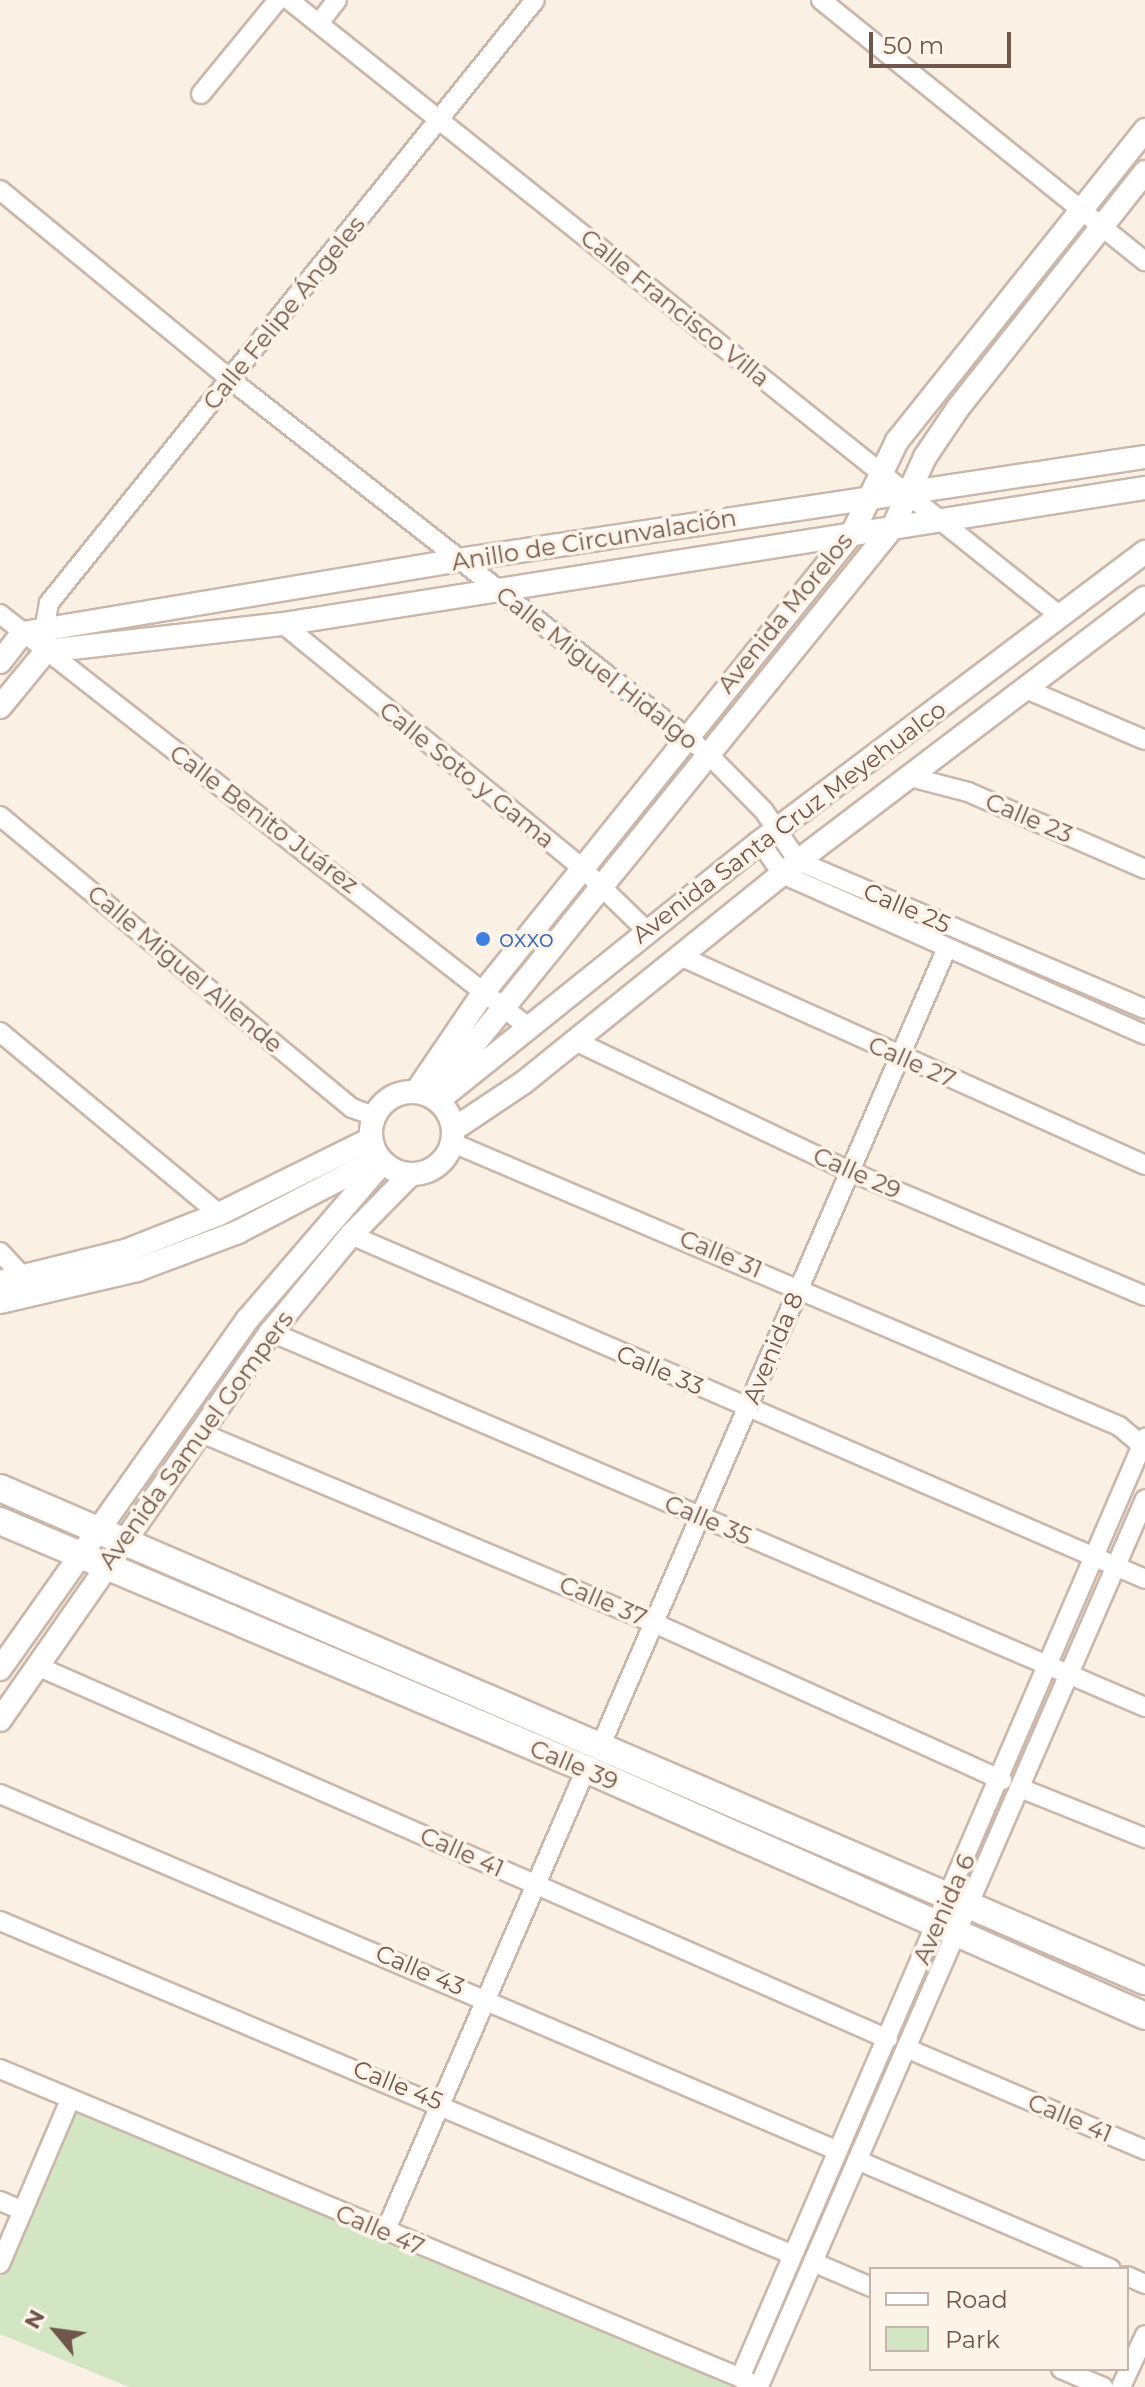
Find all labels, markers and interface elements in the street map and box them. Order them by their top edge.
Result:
scale bar [873,16,1015,66]
text: 50 m [883,31,944,60]
street label: Calle Felipe Ángeles [197,210,371,416]
street label: Calle Francisco Villa [575,223,775,393]
street label: Anillo de Circunvalación [450,503,738,577]
street label: Avenida Morelos [711,527,859,699]
street label: Calle Miguel Hidalgo [490,580,704,756]
street label: Avenida Santa Cruz Meyehualco [627,695,951,949]
street label: Calle Soto y Gama [374,696,560,854]
street label: Calle Benito Juárez [164,739,364,899]
street label: Calle 23 [981,787,1077,849]
street label: Calle 25 [859,877,955,939]
street label: Calle Miguel Allende [82,879,288,1059]
place label: oxxo [499,925,554,953]
marker: oxxo [474,930,492,948]
street label: Calle 27 [864,1030,960,1094]
street label: Calle 29 [809,1141,905,1205]
street label: Calle 31 [675,1224,767,1284]
street label: Avenida 8 [737,1288,809,1408]
street label: Avenida Samuel Gompers [93,1305,299,1575]
street label: Calle 33 [612,1339,708,1401]
street label: Calle 35 [660,1489,756,1551]
street label: Calle 37 [555,1570,651,1632]
street label: Calle 39 [526,1734,622,1796]
street label: Calle 41 [416,1821,508,1883]
street label: Avenida 6 [907,1849,981,1969]
street label: Calle 43 [371,1938,469,2002]
street label: Calle 45 [349,2054,447,2116]
street label: Calle 41 [1024,2087,1116,2149]
street label: Calle 47 [331,2198,429,2262]
legend [869,2267,1129,2371]
text: Road [945,2285,1008,2314]
north arrow [16,2291,96,2371]
text: N [18,2305,51,2333]
text: Park [945,2325,1000,2354]

